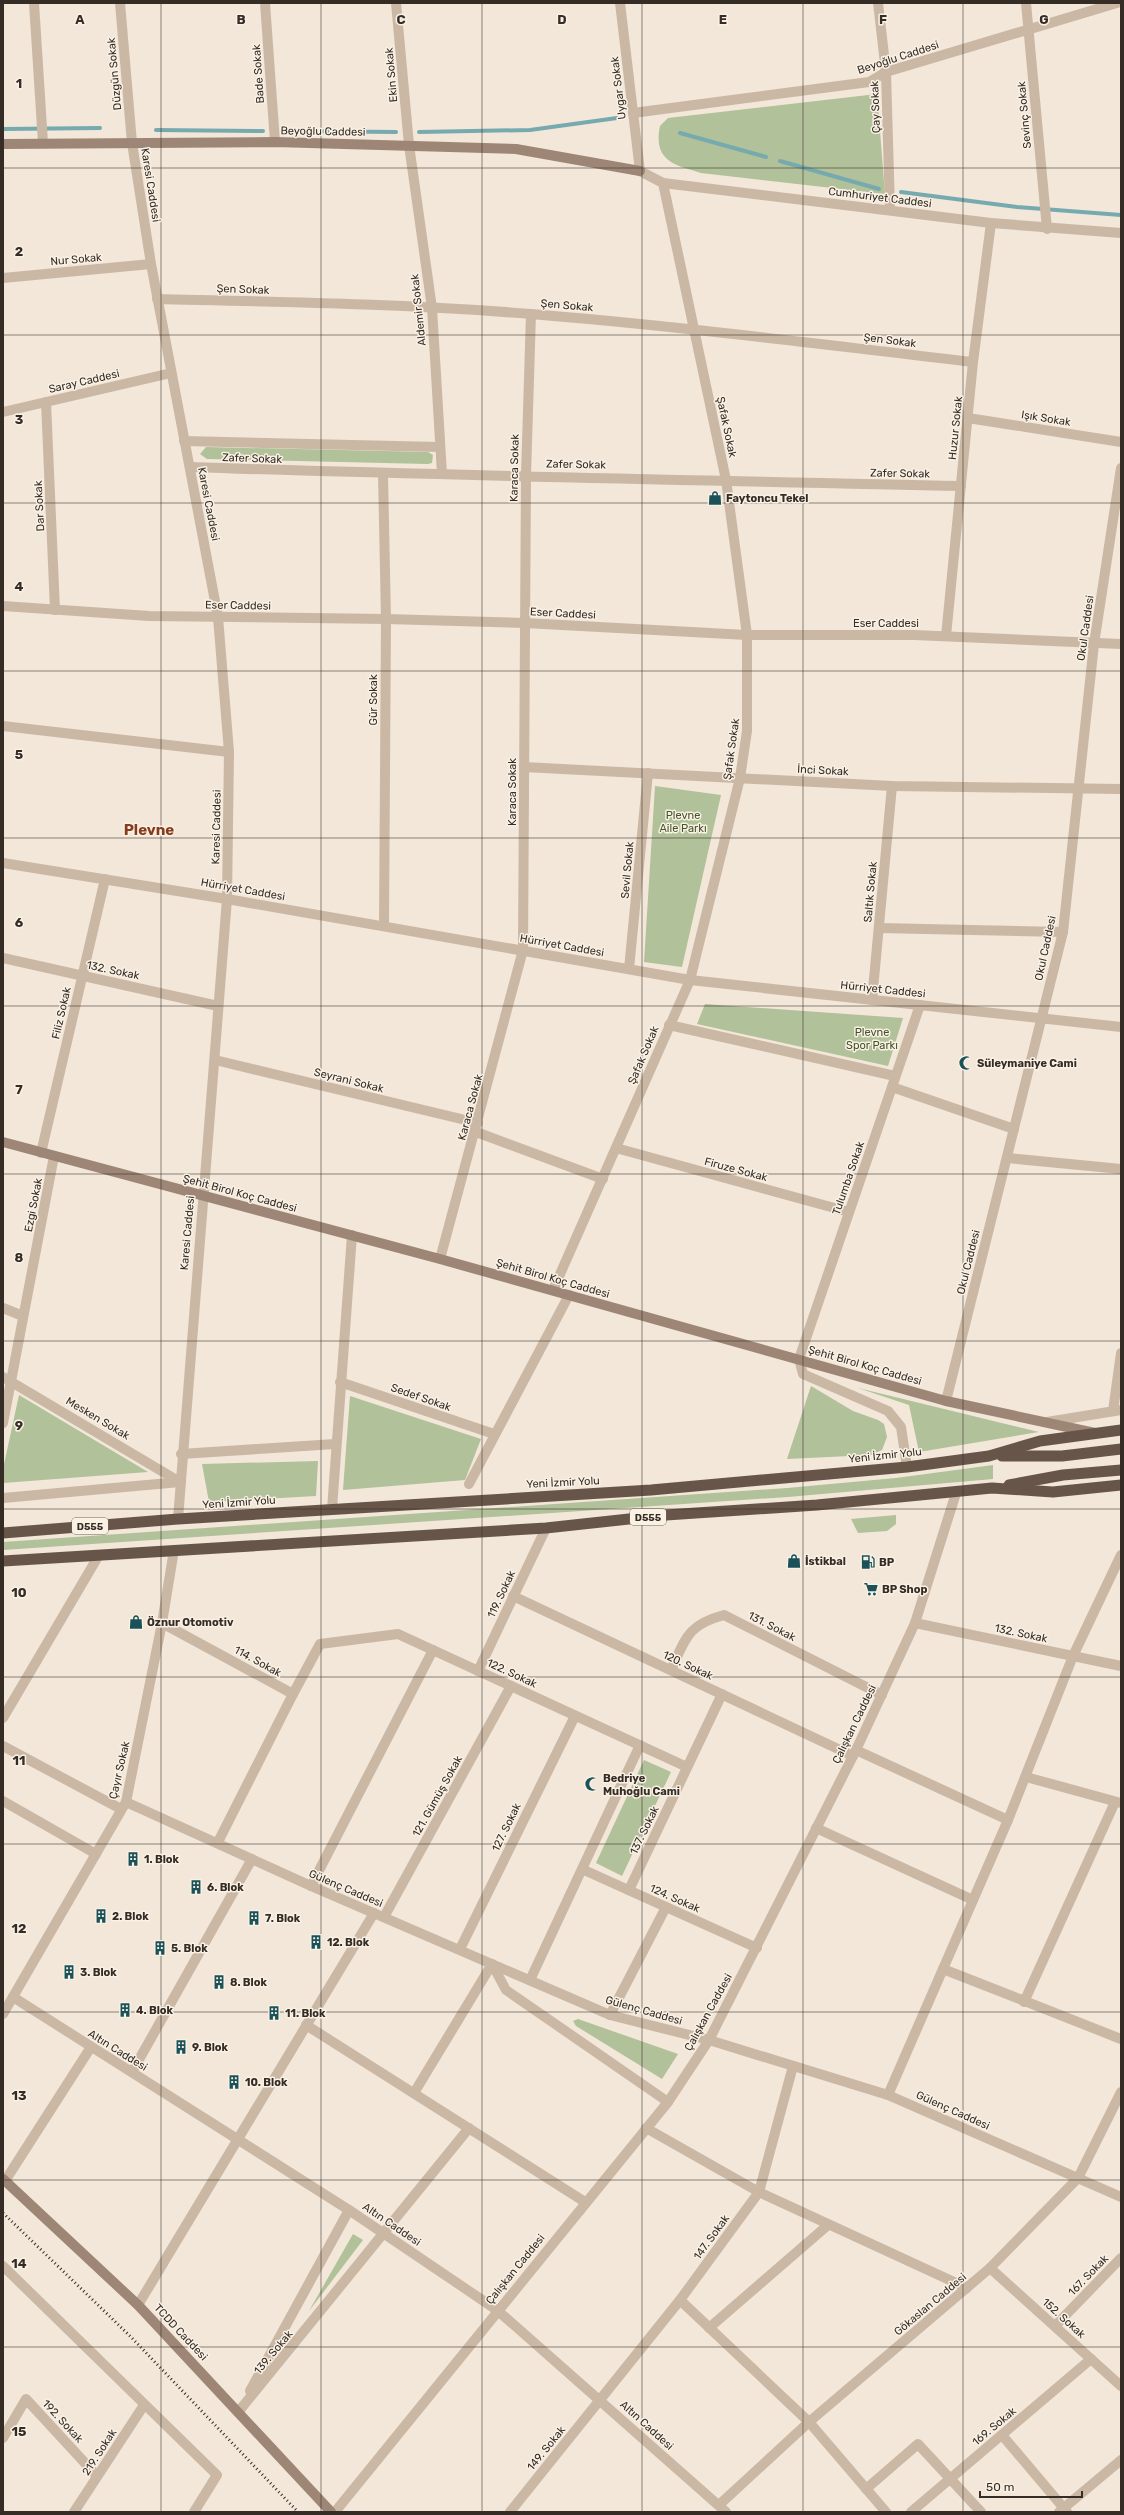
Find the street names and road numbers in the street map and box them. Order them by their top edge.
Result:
street label: Düzgün Sokak [105,37,124,111]
street label: Beyoğlu Caddesi [856,38,941,77]
street label: Bade Sokak [250,44,267,104]
street label: Ekin Sokak [383,47,400,103]
street label: Uygar Sokak [608,55,629,120]
street label: Çay Sokak [868,80,883,133]
street label: Sevinç Sokak [1015,80,1034,149]
street label: Beyoğlu Caddesi [280,124,366,139]
street label: Karesi Caddesi [138,147,163,223]
street label: Cumhuriyet Caddesi [828,185,932,210]
street label: Nur Sokak [50,251,103,268]
street label: Aldemir Sokak [408,273,429,347]
street label: Şen Sokak [216,282,270,297]
street label: Şen Sokak [540,297,594,314]
street label: Şen Sokak [863,331,917,350]
street label: Saray Caddesi [47,367,121,396]
street label: Huzur Sokak [946,395,965,460]
street label: Şafak Sokak [714,396,739,459]
street label: Işık Sokak [1020,408,1072,429]
street label: Karaca Sokak [507,434,522,502]
street label: Zafer Sokak [222,451,283,466]
street label: Zafer Sokak [546,457,606,472]
street label: Karesi Caddesi [195,466,222,542]
street label: Zafer Sokak [870,466,930,481]
street label: Dar Sokak [32,480,47,532]
street label: Okul Caddesi [1074,594,1097,662]
street label: Eser Caddesi [205,598,271,613]
street label: Eser Caddesi [530,605,596,622]
street label: Eser Caddesi [853,617,919,630]
street label: Gür Sokak [367,674,380,726]
street label: Şafak Sokak [721,717,742,781]
street label: Karaca Sokak [506,758,519,826]
street label: İnci Sokak [797,762,849,778]
street label: Karesi Caddesi [209,790,224,864]
street label: Sevil Sokak [619,841,637,899]
street label: Saltık Sokak [861,861,880,923]
street label: Hürriyet Caddesi [200,876,286,903]
street label: Okul Caddesi [1032,914,1059,982]
street label: Hürriyet Caddesi [519,932,605,959]
street label: 132. Sokak [85,959,141,982]
street label: Hürriyet Caddesi [840,979,926,1000]
street label: Filiz Sokak [49,985,74,1040]
street label: Şafak Sokak [625,1024,662,1086]
street label: Seyrani Sokak [313,1066,385,1096]
street label: Karaca Sokak [455,1072,486,1142]
street label: Tulumba Sokak [830,1139,867,1217]
street label: Firuze Sokak [703,1155,769,1184]
street label: Şehit Birol Koç Caddesi [181,1172,298,1215]
street label: Ezgi Sokak [22,1177,45,1233]
street label: Karesi Caddesi [178,1195,197,1271]
street label: Okul Caddesi [954,1229,983,1296]
street label: Şehit Birol Koç Caddesi [495,1256,611,1301]
street label: Şehit Birol Koç Caddesi [807,1343,923,1388]
street label: Sedef Sokak [389,1381,453,1414]
street label: Mesken Sokak [64,1394,132,1443]
street label: Yeni İzmir Yolu [848,1444,922,1466]
street label: Yeni İzmir Yolu [526,1473,600,1491]
street label: Yeni İzmir Yolu [202,1492,276,1512]
road number: D555 [630,1509,666,1525]
road number: D555 [72,1518,108,1534]
street label: 119. Sokak [485,1568,518,1620]
street label: 131. Sokak [746,1609,798,1644]
street label: 132. Sokak [993,1622,1049,1645]
street label: 114. Sokak [232,1643,284,1680]
street label: 120. Sokak [661,1648,715,1683]
street label: 122. Sokak [485,1656,539,1691]
street label: Çalışkan Caddesi [830,1683,879,1766]
street label: Çayır Sokak [107,1740,133,1800]
street label: 121. Gümüş Sokak [410,1753,465,1839]
street label: 127. Sokak [489,1801,524,1853]
street label: 137. Sokak [627,1804,662,1857]
street label: Gülenç Caddesi [307,1867,385,1910]
street label: 124. Sokak [648,1882,702,1915]
street label: Çalışkan Caddesi [682,1971,735,2053]
street label: Gülenç Caddesi [604,1993,684,2028]
street label: Altın Caddesi [86,2027,150,2074]
street label: Gülenç Caddesi [914,2088,992,2133]
street label: Altın Caddesi [360,2200,423,2249]
street label: 147. Sokak [691,2212,732,2262]
street label: Çalışkan Caddesi [483,2232,548,2307]
street label: 167. Sokak [1066,2252,1111,2299]
street label: Gökaslan Caddesi [892,2270,969,2338]
street label: 152. Sokak [1039,2296,1088,2341]
street label: TCDD Caddesi [151,2301,210,2363]
street label: 139. Sokak [251,2328,296,2377]
street label: 192. Sokak [40,2397,86,2446]
street label: Altın Caddesi [617,2398,676,2453]
street label: 169. Sokak [970,2404,1019,2448]
street label: 149. Sokak [525,2423,568,2473]
street label: 219. Sokak [80,2426,119,2478]

